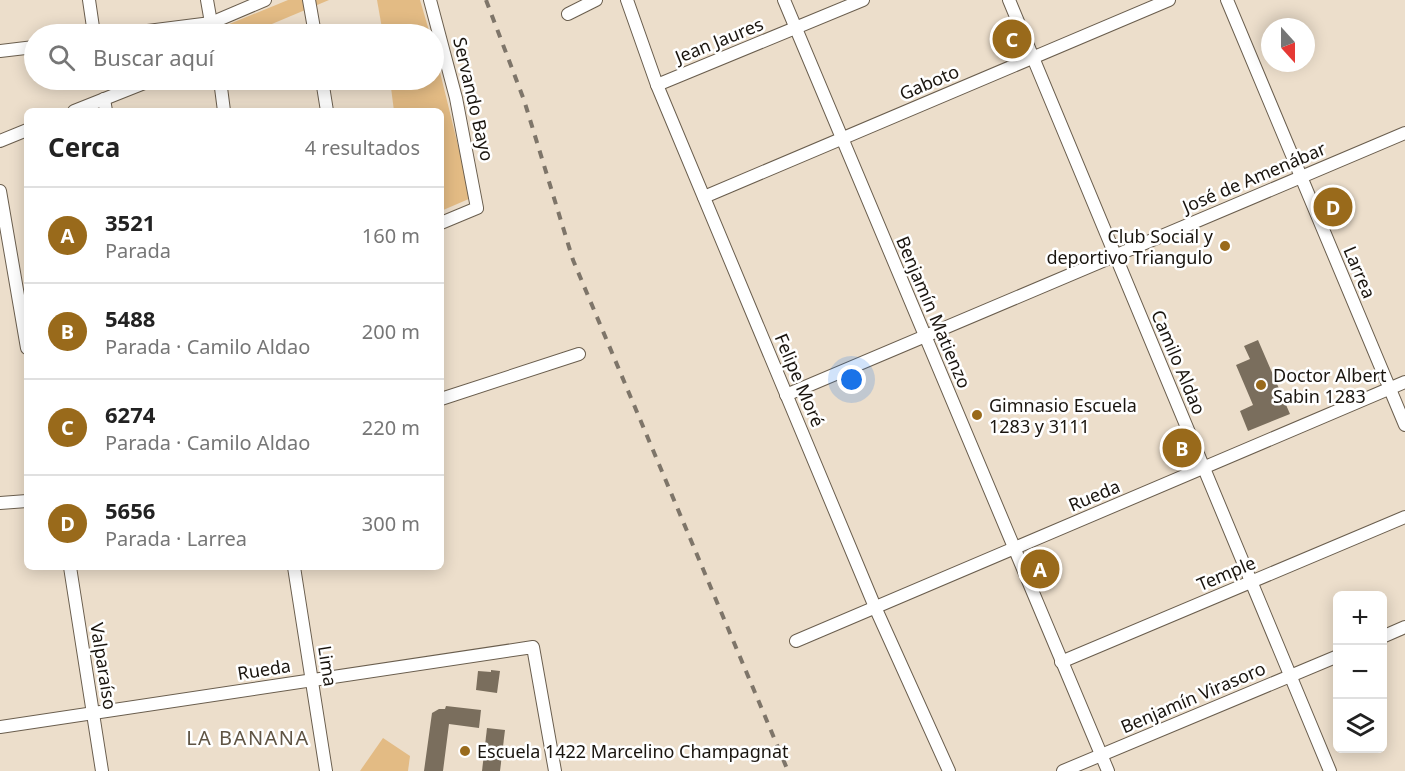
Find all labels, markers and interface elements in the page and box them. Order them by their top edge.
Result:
street label: Jean Jaures [670,11,767,69]
pin: C [992,16,1032,62]
north arrow [1261,18,1315,72]
search box [24,24,444,90]
street label: Servando Bayo [448,35,500,163]
icon: search [45,41,78,74]
text: Buscar aquí [93,42,214,72]
street label: Gaboto [896,59,962,105]
text: Cerca [48,129,120,165]
text: 4 resultados [305,134,420,161]
street label: José de Amenábar [1177,136,1330,219]
pin: D [1314,184,1352,230]
text: 3521 [105,207,155,237]
text: A [61,222,74,249]
text: 160 m [362,222,420,249]
place label: Club Social y deportivo Triangulo [1046,224,1214,269]
street label: Benjamín Matienzo [891,232,977,392]
text: Parada [105,237,171,264]
marker: Club Social y deportivo Triangulo [1218,239,1232,253]
street label: Larrea [1338,242,1382,302]
text: 5488 [105,303,155,333]
street label: Camilo Aldao [1146,306,1212,418]
text: B [61,318,74,345]
text: 200 m [362,318,420,345]
street label: Felipe Moré [770,330,830,430]
text: Parada · Camilo Aldao [105,333,310,360]
place label: Doctor Albert Sabin 1283 [1273,363,1387,408]
your location [837,365,866,394]
marker: Doctor Albert Sabin 1283 [1254,378,1268,392]
place label: Gimnasio Escuela 1283 y 3111 [989,393,1137,438]
text: 6274 [105,399,155,429]
marker: Gimnasio Escuela 1283 y 3111 [970,408,984,422]
text: C [61,414,74,441]
text: 220 m [362,414,420,441]
pin: B [1162,426,1202,470]
text: Parada · Camilo Aldao [105,429,310,456]
street label: Rueda [1065,473,1123,517]
text: 5656 [105,495,155,525]
text: D [60,510,75,537]
text: 300 m [362,510,420,537]
text: Parada · Larrea [105,525,247,552]
pin: A [1020,546,1060,592]
street label: Temple [1193,550,1259,596]
map controls [1333,591,1387,753]
button: + [1333,591,1387,645]
street label: Valparaíso [85,621,123,711]
street label: Lima [313,644,343,688]
button: − [1333,645,1387,699]
street label: Rueda [236,653,292,685]
street label: Benjamín Virasoro [1117,656,1269,738]
button: layers [1333,699,1387,753]
district label: LA BANANA [186,724,310,751]
place label: Escuela 1422 Marcelino Champagnat [477,739,789,763]
marker: Escuela 1422 Marcelino Champagnat [458,744,472,758]

